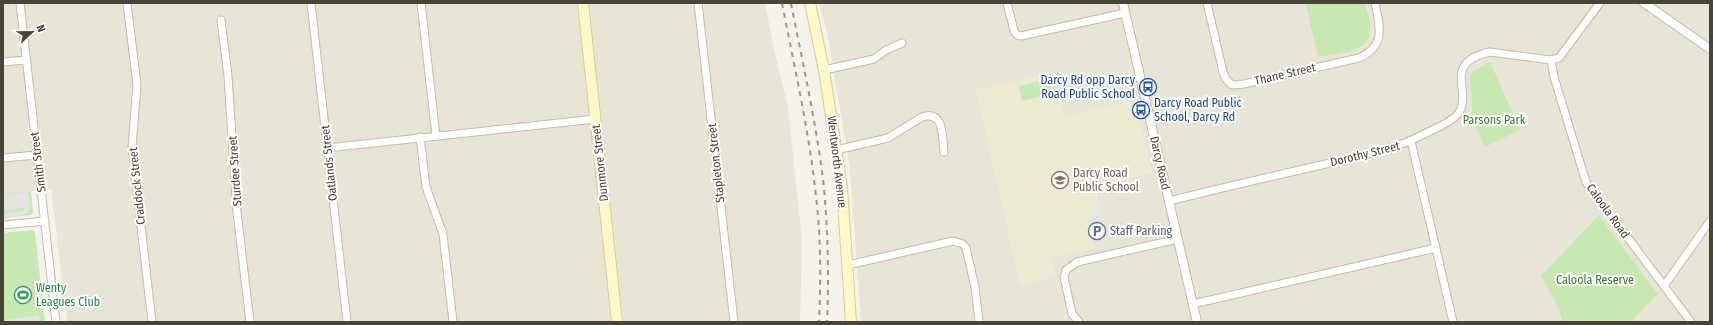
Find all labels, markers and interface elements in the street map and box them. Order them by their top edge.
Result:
north arrow [12,12,52,52]
text: N [34,23,48,34]
street label: Thane Street [1253,60,1317,88]
place label: Darcy Rd opp Darcy Road Public School [1041,73,1136,101]
bus stop icon: Darcy Rd opp Darcy Road Public School [1138,77,1158,97]
place label: Darcy Road Public School, Darcy Rd [1154,96,1242,124]
bus stop icon: Darcy Road Public School, Darcy Rd [1131,100,1151,120]
park label: Parsons Park [1463,113,1526,127]
street label: Wentworth Avenue [824,115,850,209]
street label: Stapleton Street [705,123,727,203]
street label: Oatlands Street [318,124,340,202]
street label: Dunmore Street [589,124,611,202]
street label: Smith Street [27,131,49,193]
street label: Sturdee Street [226,135,244,207]
street label: Darcy Road [1147,135,1173,191]
street label: Dorothy Street [1329,139,1401,169]
street label: Craddock Street [126,146,148,225]
place label: Darcy Road Public School [1073,166,1139,194]
school or university icon: Darcy Road Public School [1050,170,1070,190]
street label: Caloola Road [1583,181,1633,241]
parking icon: Staff Parking [1087,221,1107,241]
place label: Staff Parking [1110,224,1172,238]
park label: Caloola Reserve [1556,273,1634,287]
place label: Wenty Leagues Club [36,281,100,309]
sports icon: Wenty Leagues Club [13,285,33,305]

